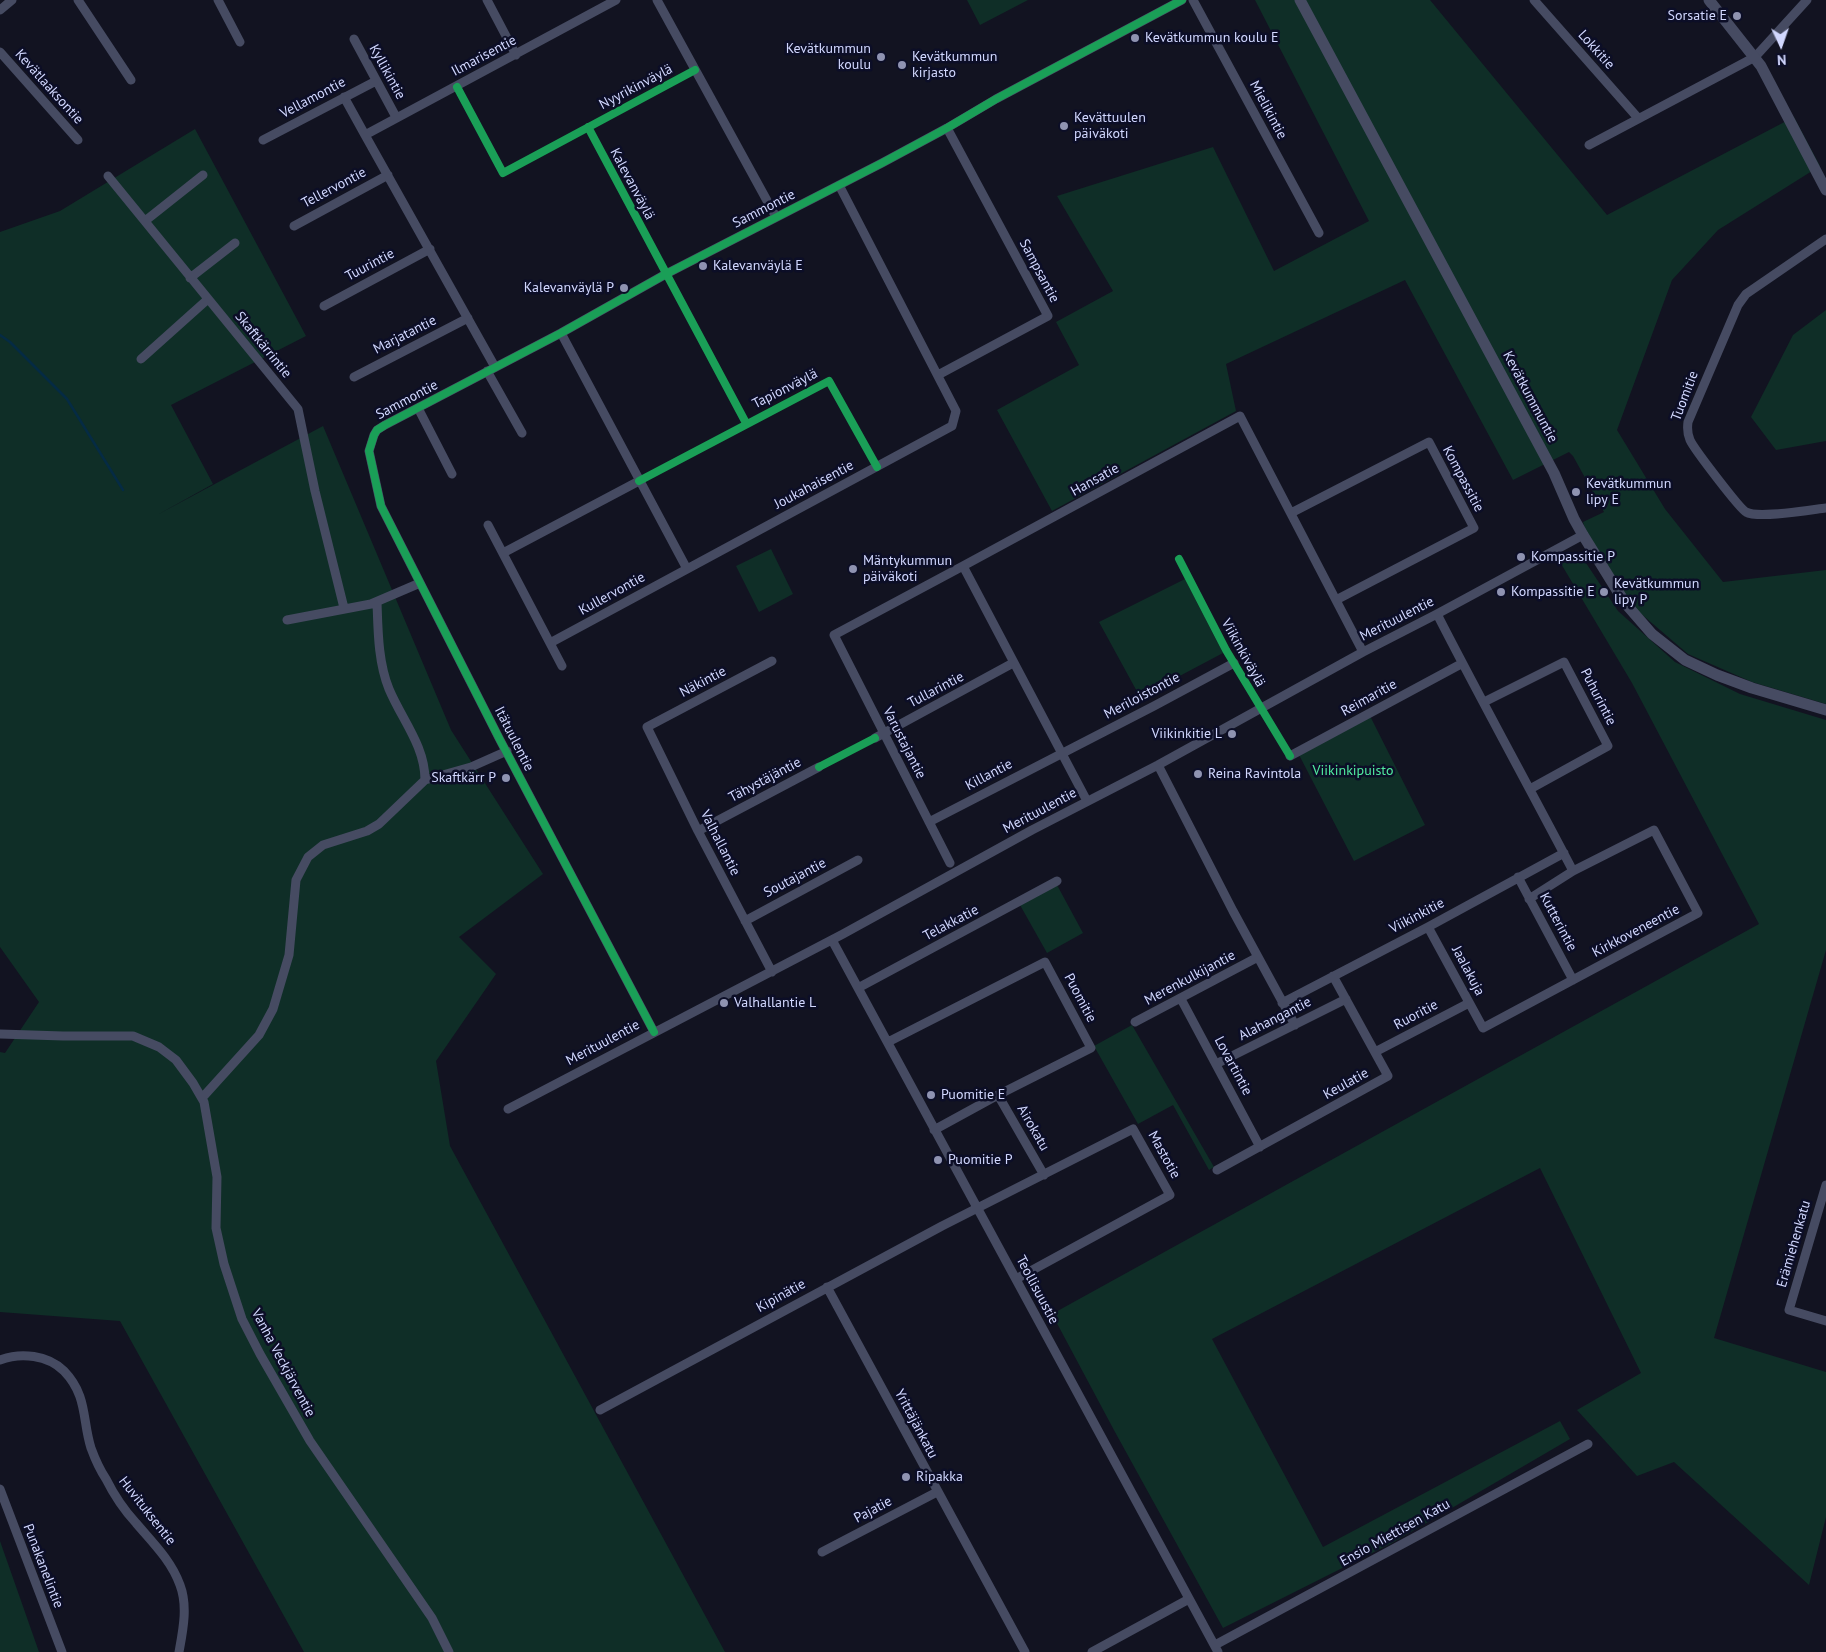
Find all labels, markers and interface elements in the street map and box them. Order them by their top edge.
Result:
place label: Sorsatie E [1668,8,1727,24]
marker: Sorsatie E [1731,10,1743,22]
north arrow [1756,20,1806,70]
street label: Lokkitie [1574,27,1618,73]
place label: Kevätkummun koulu E [1145,30,1279,46]
street label: Ilmarisentie [449,32,519,80]
marker: Kevätkummun koulu E [1129,32,1141,44]
place label: Kevätkummun koulu [786,41,871,74]
street label: Kyllikintie [365,42,409,102]
street label: Kevätlaaksontie [11,46,87,128]
place label: Kevätkummun kirjasto [912,49,997,82]
marker: Kevätkummun koulu [875,51,887,63]
text: N [1777,51,1787,69]
marker: Kevätkummun kirjasto [896,59,908,71]
street label: Nyyrikinväylä [597,61,675,113]
street label: Vellamontie [277,74,349,122]
street label: Mielikintie [1246,78,1290,142]
place label: Kevättuulen päiväkoti [1074,110,1146,142]
marker: Kevättuulen päiväkoti [1058,120,1070,132]
street label: Kalevanväylä [606,145,658,223]
street label: Tellervontie [299,164,369,212]
street label: Sammontie [730,186,798,232]
street label: Sampsantie [1015,236,1063,306]
street label: Tuurintie [343,245,397,285]
place label: Kalevanväylä E [713,258,803,274]
marker: Kalevanväylä E [697,260,709,272]
place label: Kalevanväylä P [524,280,614,296]
marker: Kalevanväylä P [618,282,630,294]
street label: Skaftkärrintie [231,309,295,381]
street label: Marjatantie [371,312,439,358]
street label: Kevätkummuntie [1499,349,1561,445]
street label: Tapionväylä [750,365,820,413]
street label: Tuomitie [1668,369,1702,423]
street label: Sammontie [373,377,441,423]
street label: Kompassitie [1439,443,1487,515]
street label: Joukahaisentie [771,457,857,513]
street label: Hansatie [1068,460,1122,500]
place label: Kevätkummun lipy E [1586,476,1671,508]
marker: Kevätkummun lipy E [1570,486,1582,498]
place label: Kompassitie P [1531,549,1615,565]
marker: Kompassitie P [1515,551,1527,563]
place label: Mäntykummun päiväkoti [863,553,952,586]
marker: Mäntykummun päiväkoti [847,563,859,575]
street label: Kullervontie [576,569,648,619]
place label: Kevätkummun lipy P [1614,576,1699,608]
place label: Kompassitie E [1511,584,1595,600]
marker: Kompassitie E [1495,586,1507,598]
marker: Kevätkummun lipy P [1598,586,1610,598]
street label: Merituulentie [1357,593,1437,645]
street label: Viikinkiväylä [1217,616,1269,690]
street label: Näkintie [677,663,729,701]
street label: Puhurintie [1576,666,1620,728]
street label: Tullarintie [905,668,967,712]
street label: Meriloistontie [1101,669,1183,723]
street label: Reimaritie [1338,676,1400,720]
street label: Itätuulentie [491,704,537,774]
street label: Varustajantie [879,704,929,782]
place label: Viikinkitie L [1151,726,1222,742]
marker: Viikinkitie L [1226,728,1238,740]
street label: Tähystäjäntie [726,754,804,806]
street label: Killantie [963,756,1015,794]
park label: Viikinkipuisto [1313,763,1393,779]
place label: Reina Ravintola [1208,766,1301,782]
marker: Reina Ravintola [1192,768,1204,780]
place label: Skaftkärr P [431,770,496,786]
marker: Skaftkärr P [500,772,512,784]
street label: Merituulentie [1000,785,1080,837]
street label: Valhallantie [696,807,744,879]
street label: Soutajantie [761,855,829,901]
street label: Kutterintie [1536,890,1580,954]
street label: Viikinkitie [1387,895,1447,937]
street label: Telakkatie [921,901,981,945]
street label: Kirkkoveneentie [1590,901,1682,961]
street label: Jaalakuja [1448,943,1488,999]
street label: Merenkulkijantie [1142,947,1238,1009]
street label: Puomitie [1060,971,1100,1025]
street label: Alahangantie [1236,994,1314,1044]
place label: Valhallantie L [734,995,816,1011]
street label: Ruoritie [1391,996,1441,1034]
marker: Valhallantie L [718,997,730,1009]
street label: Merituulentie [563,1017,643,1069]
street label: Lovartintie [1210,1034,1256,1098]
street label: Keulatie [1320,1065,1372,1103]
place label: Puomitie E [941,1087,1005,1103]
marker: Puomitie E [925,1089,937,1101]
street label: Airokatu [1013,1102,1053,1154]
street label: Mastotie [1144,1128,1184,1182]
place label: Puomitie P [948,1152,1013,1168]
marker: Puomitie P [932,1154,944,1166]
street label: Erämiehenkatu [1774,1199,1814,1289]
street label: Teollisuustie [1012,1253,1062,1327]
street label: Kipinätie [753,1276,809,1316]
street label: Vanha Veckjärventie [247,1306,319,1420]
street label: Yrittäjänkatu [891,1386,941,1462]
place label: Ripakka [916,1469,963,1485]
marker: Ripakka [900,1471,912,1483]
street label: Huvituksentie [115,1473,179,1549]
street label: Pajatie [851,1493,895,1527]
street label: Ensio Miettisen Katu [1337,1496,1453,1570]
street label: Punakanelintie [19,1521,67,1611]

